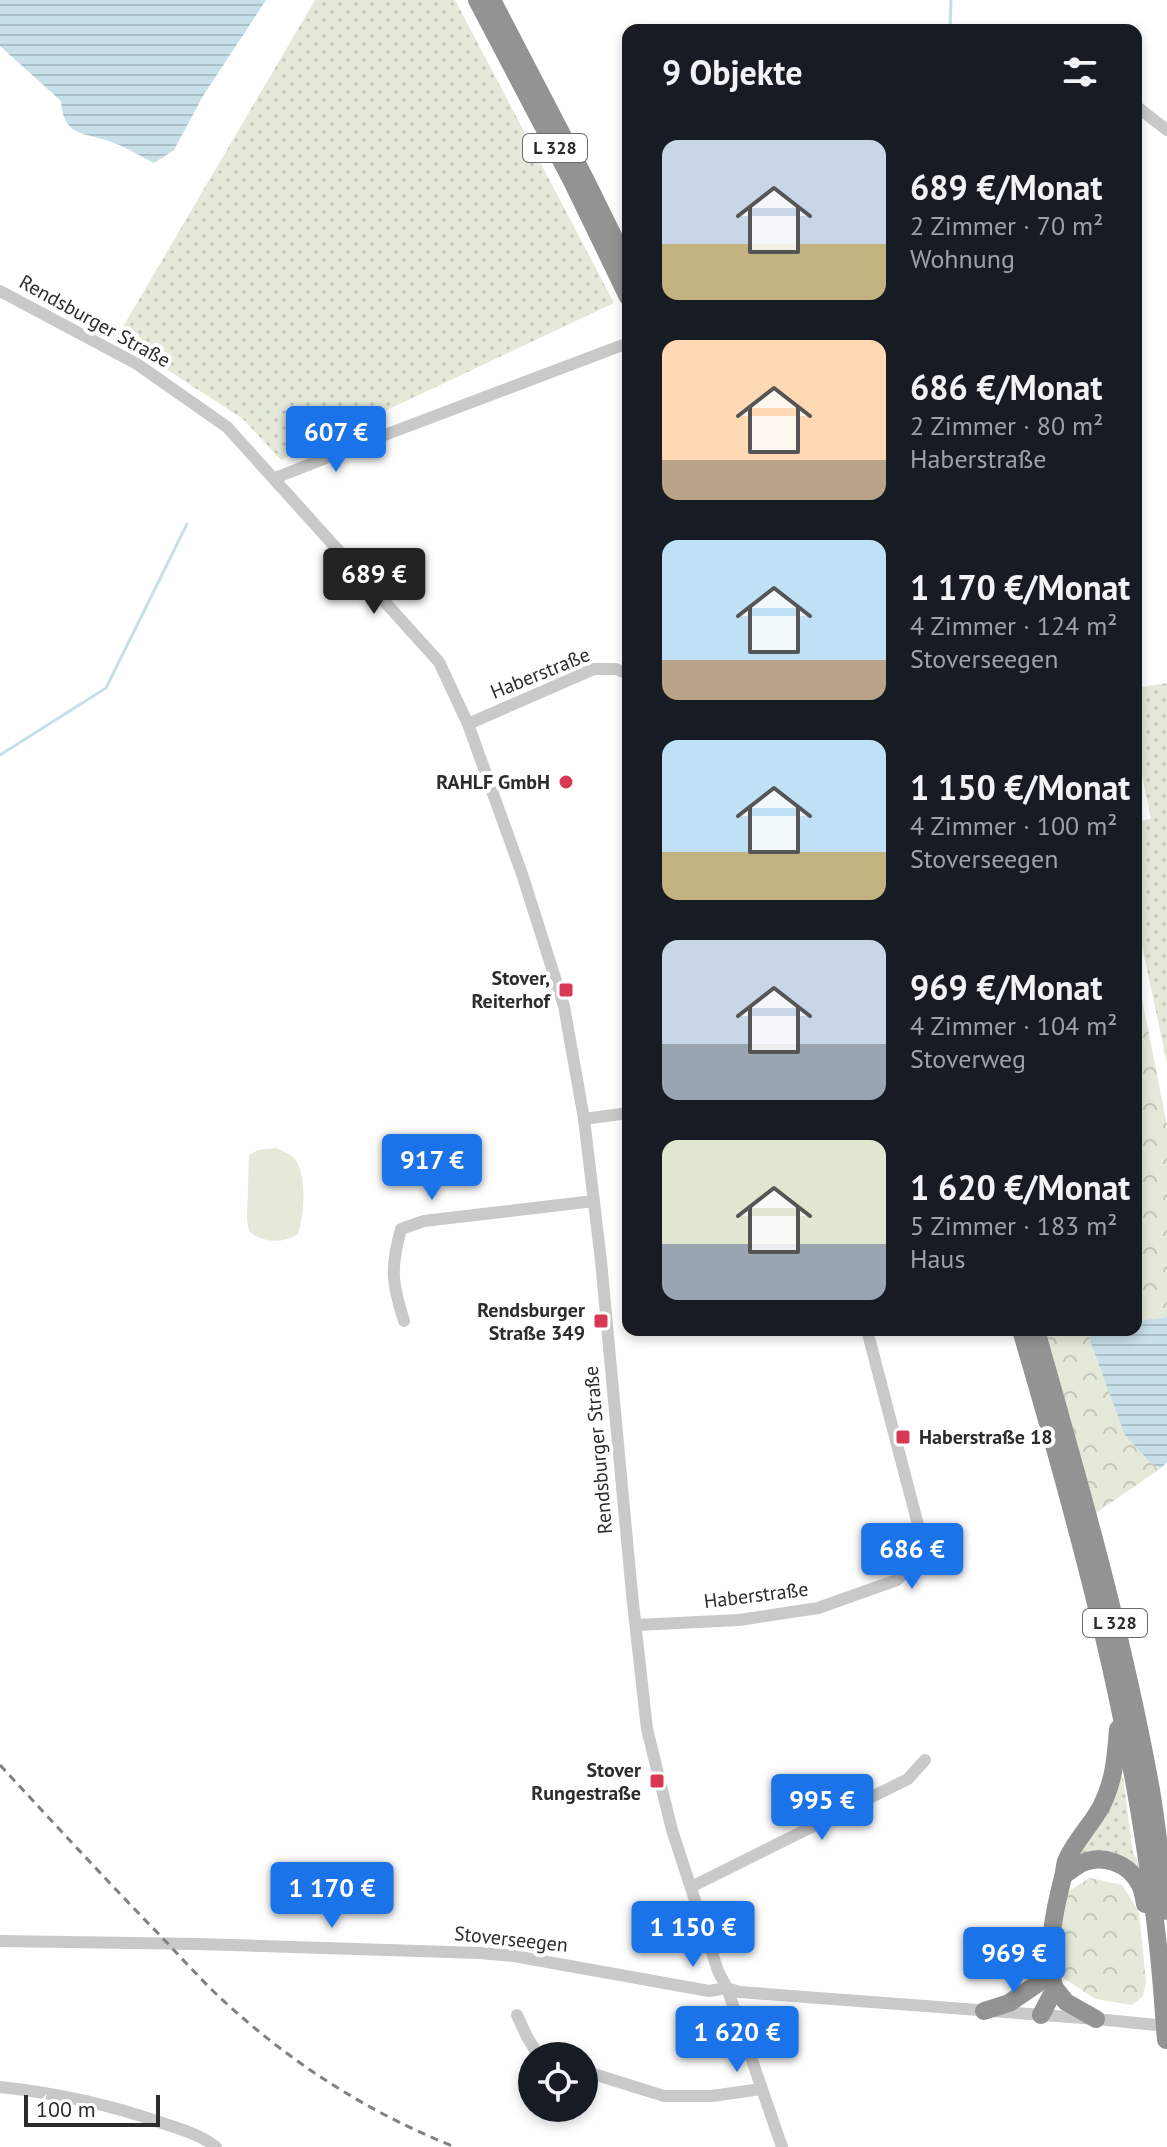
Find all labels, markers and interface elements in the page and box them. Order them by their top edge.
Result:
text: 9 Objekte [662,50,803,94]
icon: filters [1058,50,1102,94]
road number: L 328 [523,134,587,162]
text: 689 €/Monat [910,165,1102,209]
icon: home [726,172,822,268]
text: 2 Zimmer · 70 m² [910,209,1103,242]
text: Wohnung [910,242,1015,275]
street label: Rendsburger Straße [15,269,175,373]
text: 686 €/Monat [910,365,1102,409]
icon: home [726,372,822,468]
pin: 607 € [280,406,392,474]
text: 2 Zimmer · 80 m² [910,409,1103,442]
text: 607 € [304,415,368,448]
text: Haberstraße [910,442,1047,475]
pin: 689 € [318,548,430,616]
text: 689 € [341,557,407,590]
text: 1 170 €/Monat [910,565,1130,609]
icon: home [726,572,822,668]
text: 4 Zimmer · 124 m² [910,609,1118,642]
street label: Haberstraße [486,641,594,705]
text: Stoverseegen [910,642,1058,675]
text: 1 150 €/Monat [910,765,1130,809]
place label: RAHLF GmbH [436,769,550,795]
icon: home [726,772,822,868]
marker: RAHLF GmbH [557,773,575,791]
text: 4 Zimmer · 100 m² [910,809,1118,842]
text: Stoverseegen [910,842,1058,875]
place label: Stover, Reiterhof [472,965,552,1014]
text: 969 €/Monat [910,965,1102,1009]
icon: home [726,972,822,1068]
marker: Stover, Reiterhof [557,981,575,999]
text: 4 Zimmer · 104 m² [910,1009,1118,1042]
text: Stoverweg [910,1042,1026,1075]
pin: 917 € [376,1134,488,1202]
text: 917 € [400,1143,464,1176]
text: 1 620 €/Monat [910,1165,1130,1209]
icon: home [726,1172,822,1268]
text: 5 Zimmer · 183 m² [910,1209,1118,1242]
text: Haus [910,1242,965,1275]
place label: Rendsburger Straße 349 [477,1297,585,1346]
marker: Rendsburger Straße 349 [592,1312,610,1330]
street label: Rendsburger Straße [578,1365,618,1535]
place label: Haberstraße 18 [919,1424,1053,1450]
marker: Haberstraße 18 [894,1428,912,1446]
pin: 686 € [856,1523,968,1591]
text: 686 € [879,1532,945,1565]
street label: Haberstraße [702,1576,810,1614]
road number: L 328 [1083,1609,1147,1637]
place label: Stover Rungestraße [531,1757,641,1806]
marker: Stover Rungestraße [648,1772,666,1790]
pin: 995 € [766,1774,878,1842]
text: 995 € [789,1783,855,1816]
pin: 1 170 € [258,1862,406,1930]
text: 1 170 € [289,1871,375,1904]
pin: 1 150 € [619,1901,767,1969]
text: 1 150 € [650,1910,736,1943]
street label: Stoverseegen [453,1920,569,1958]
pin: 969 € [958,1927,1070,1995]
text: 969 € [981,1936,1047,1969]
pin: 1 620 € [663,2006,811,2074]
text: 1 620 € [694,2015,780,2048]
map controls [518,2042,598,2122]
button: locate [518,2042,598,2122]
scale bar [24,2091,160,2127]
text: 100 m [36,2095,96,2123]

